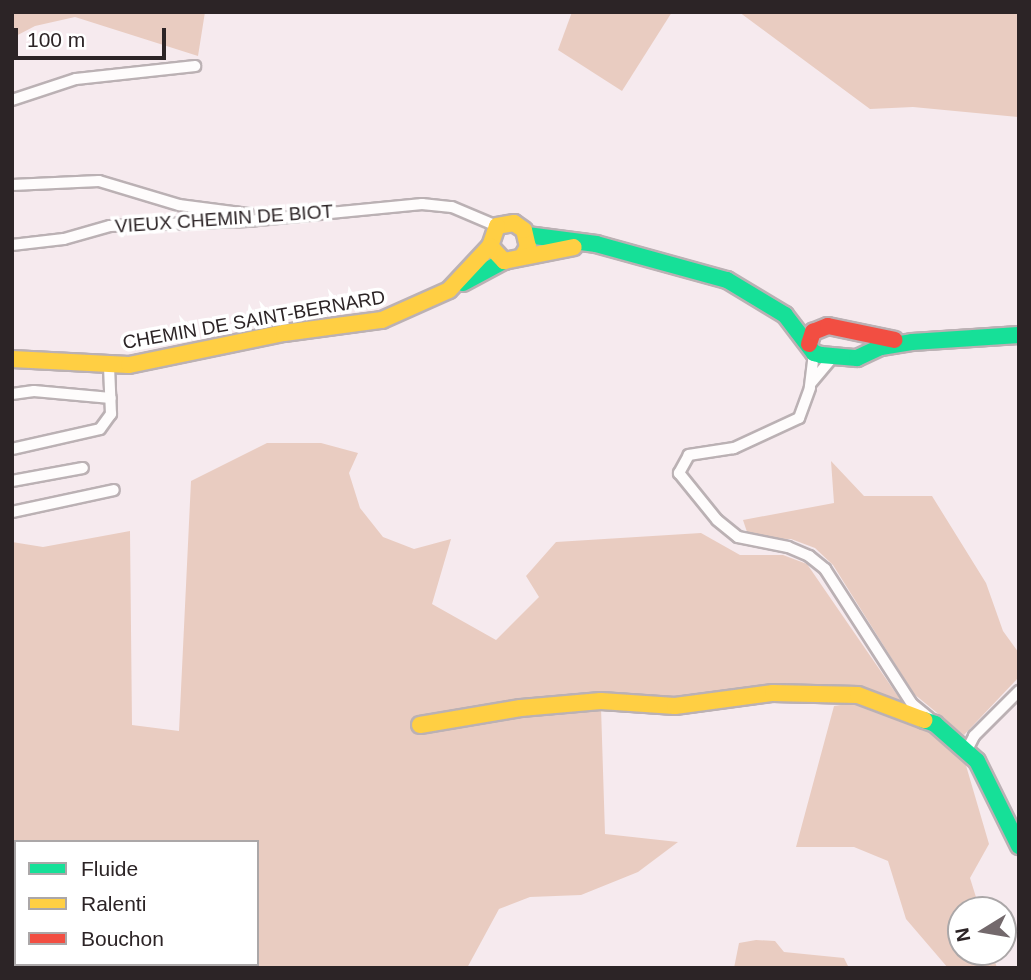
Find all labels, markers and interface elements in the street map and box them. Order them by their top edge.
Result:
scale bar [18,14,170,58]
text: 100 m [27,28,85,51]
street label: VIEUX CHEMIN DE BIOT [114,200,334,238]
street label: CHEMIN DE SAINT-BERNARD [121,286,387,354]
legend [14,840,259,966]
text: Fluide [81,857,138,880]
text: Ralenti [81,892,146,915]
north arrow [947,896,1017,966]
text: N [951,926,974,943]
text: Bouchon [81,927,164,950]

